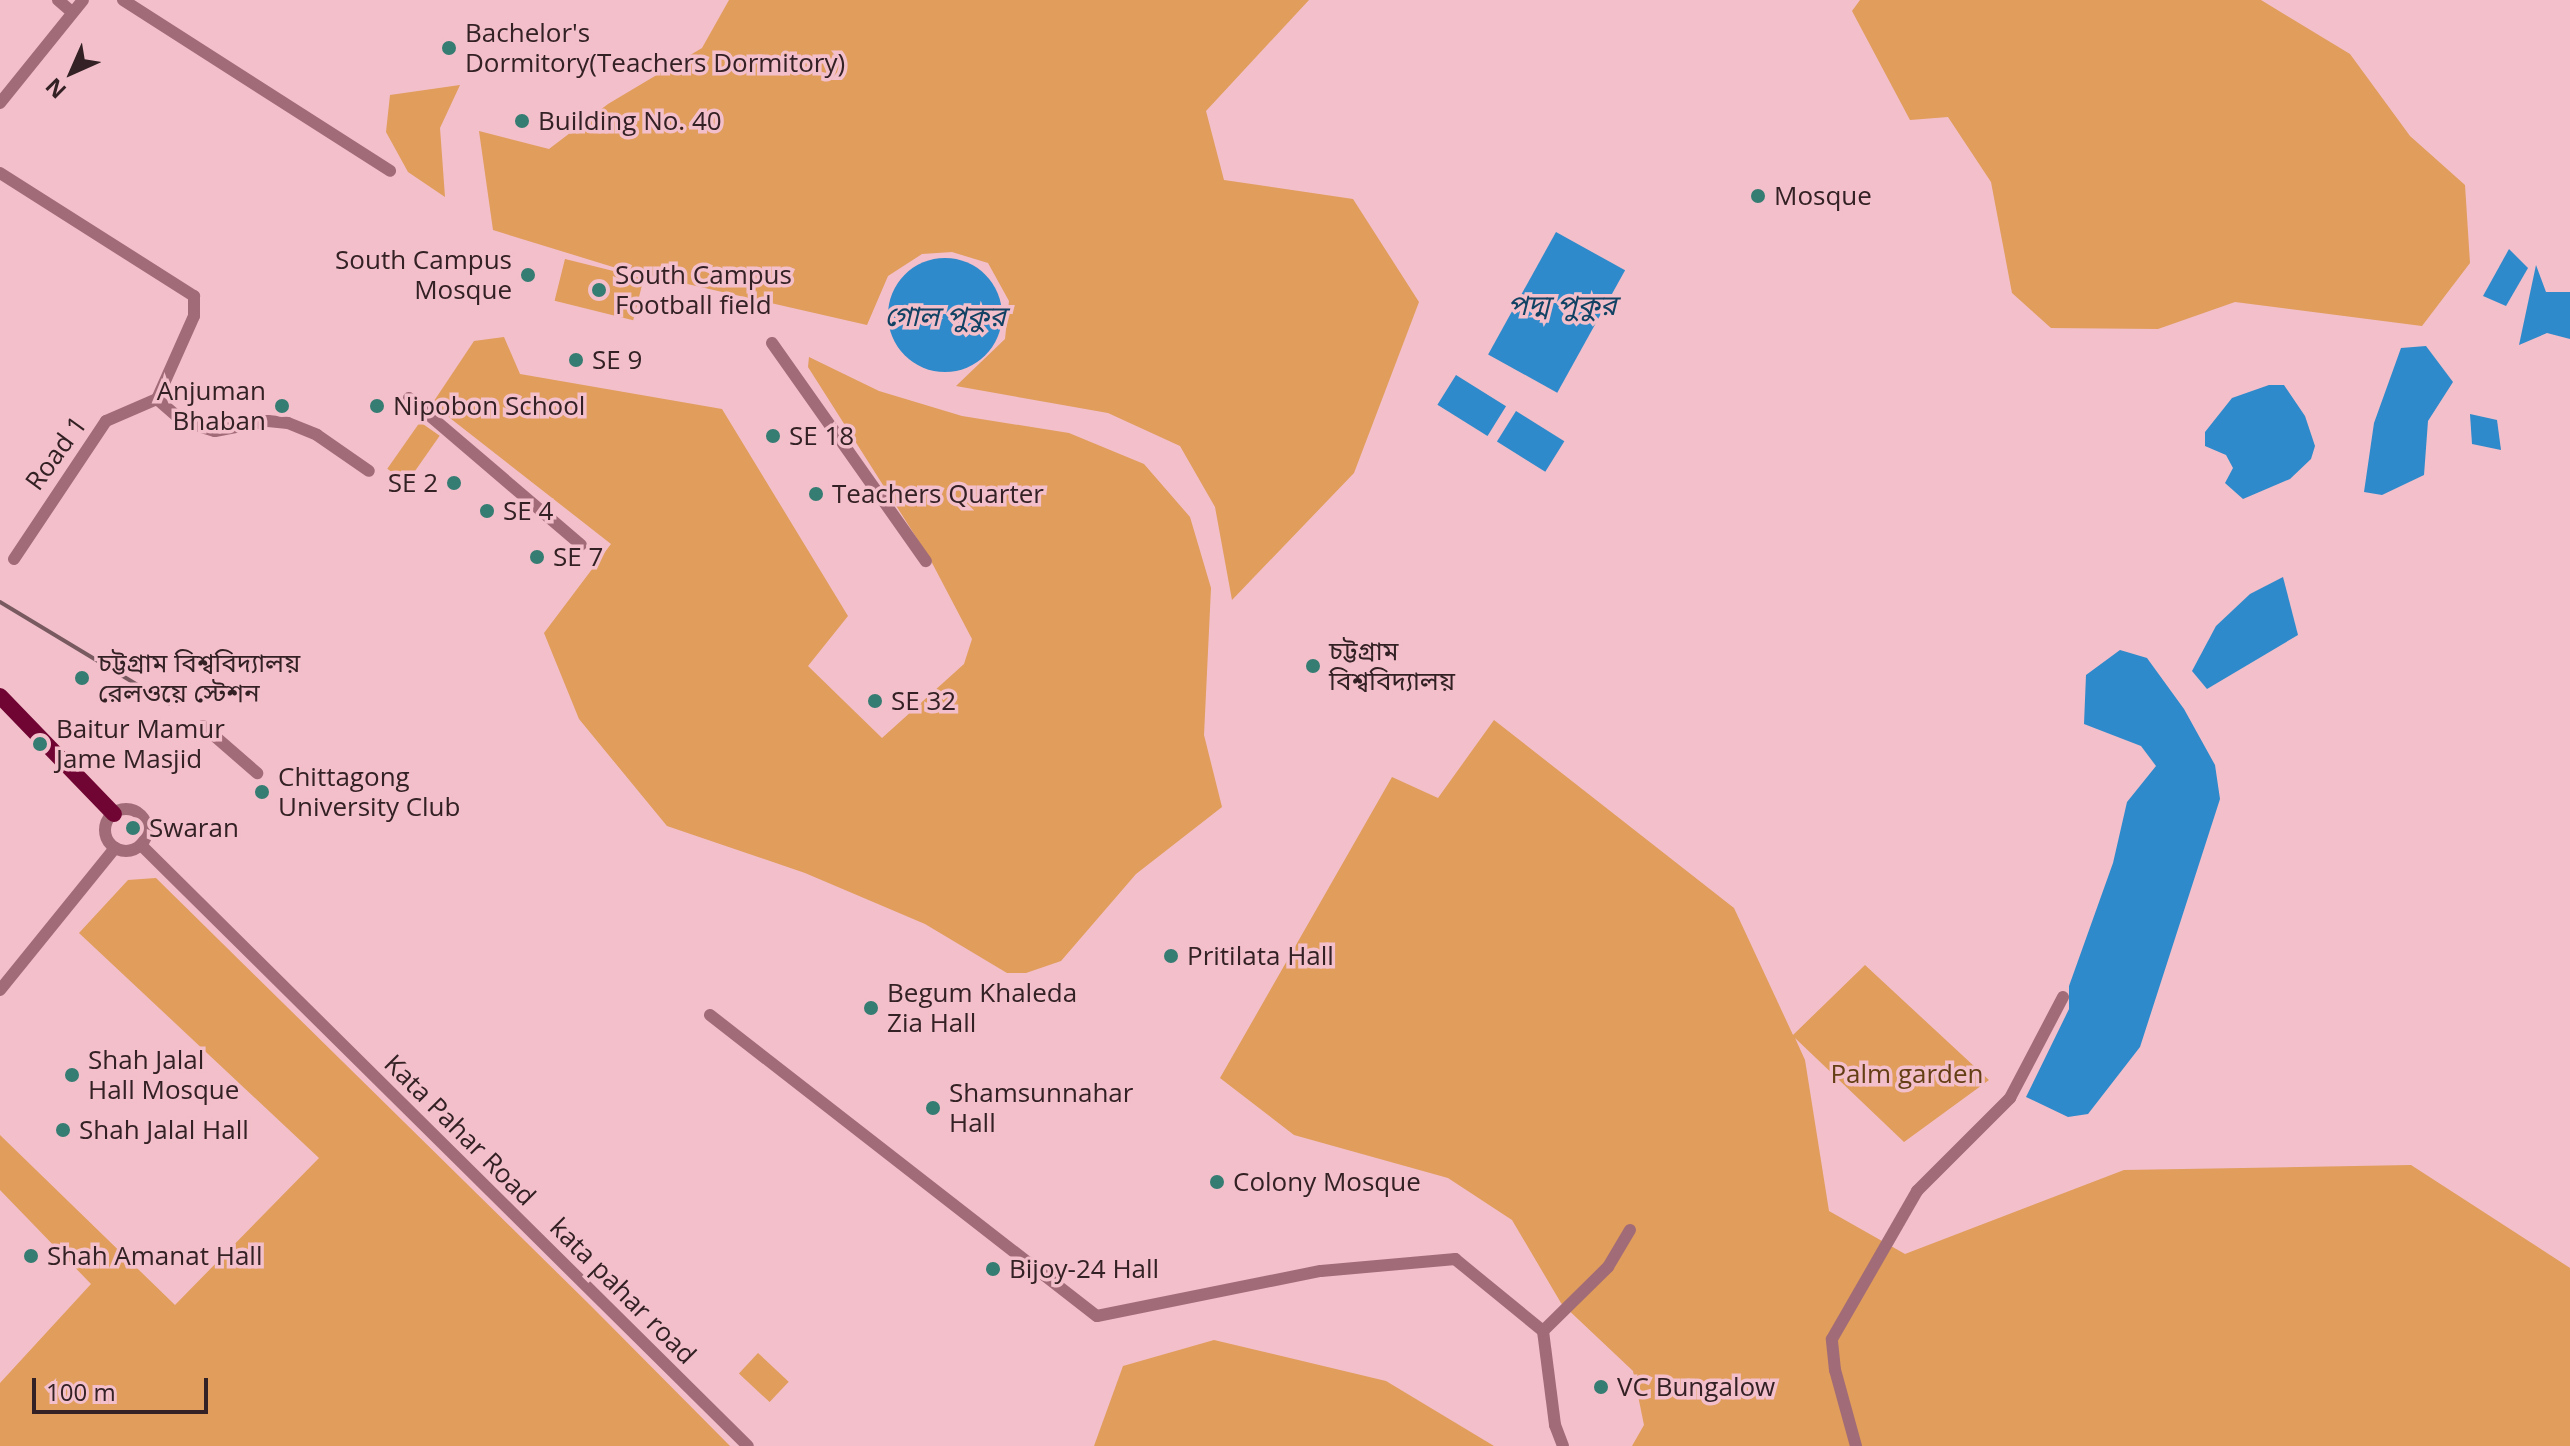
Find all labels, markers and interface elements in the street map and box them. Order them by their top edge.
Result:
place label: Bachelor's Dormitory(Teachers Dormitory) [465,17,845,78]
north arrow [32,32,112,112]
marker: Bachelor's Dormitory(Teachers Dormitory) [440,39,458,57]
text: N [38,72,72,106]
place label: Building No. 40 [538,105,722,137]
marker: Building No. 40 [513,112,531,130]
place label: Mosque [1774,180,1872,212]
marker: Mosque [1749,187,1767,205]
place label: South Campus Mosque [335,244,512,306]
place label: South Campus Football field [615,259,792,320]
marker: South Campus Mosque [519,266,537,284]
marker: South Campus Football field [590,281,608,299]
water label: পদ্ম পুকুর [1508,287,1616,321]
water label: গোল পুকুর [884,298,1006,332]
place label: SE 9 [592,344,642,376]
marker: SE 9 [567,351,585,369]
place label: Anjuman Bhaban [157,375,266,436]
place label: Nipobon School [393,390,585,422]
marker: Anjuman Bhaban [273,397,291,415]
marker: Nipobon School [368,397,386,415]
street label: Road 1 [19,410,93,496]
place label: SE 18 [789,420,854,452]
marker: SE 18 [764,427,782,445]
place label: SE 2 [388,467,438,499]
marker: SE 2 [445,474,463,492]
place label: Teachers Quarter [832,478,1044,510]
marker: Teachers Quarter [807,485,825,503]
place label: SE 4 [503,495,553,527]
marker: SE 4 [478,502,496,520]
place label: SE 7 [553,541,603,573]
marker: SE 7 [528,548,546,566]
place label: চট্টগ্রাম বিশ্ববিদ্যালয় [1329,635,1455,696]
place label: চট্টগ্রাম বিশ্ববিদ্যালয় রেলওয়ে স্টেশন [98,647,300,708]
marker: চট্টগ্রাম বিশ্ববিদ্যালয় [1304,657,1322,675]
marker: চট্টগ্রাম বিশ্ববিদ্যালয় রেলওয়ে স্টেশন [73,669,91,687]
place label: SE 32 [891,685,956,717]
marker: SE 32 [866,692,884,710]
place label: Baitur Mamur Jame Masjid [56,713,225,774]
marker: Baitur Mamur Jame Masjid [31,735,49,753]
place label: Chittagong University Club [278,761,460,822]
marker: Chittagong University Club [253,783,271,801]
place label: Swaran [149,812,239,844]
marker: Swaran [124,819,142,837]
place label: Pritilata Hall [1187,940,1334,972]
marker: Pritilata Hall [1162,947,1180,965]
place label: Begum Khaleda Zia Hall [887,977,1077,1038]
marker: Begum Khaleda Zia Hall [862,999,880,1017]
place label: Shah Jalal Hall Mosque [88,1044,239,1106]
street label: Kata Pahar Road [378,1048,542,1212]
park label: Palm garden [1830,1058,1984,1090]
marker: Shah Jalal Hall Mosque [63,1066,81,1084]
place label: Shamsunnahar Hall [949,1077,1133,1138]
marker: Shamsunnahar Hall [924,1099,942,1117]
place label: Shah Jalal Hall [79,1114,249,1146]
marker: Shah Jalal Hall [54,1121,72,1139]
place label: Colony Mosque [1233,1166,1421,1198]
marker: Colony Mosque [1208,1173,1226,1191]
street label: kata pahar road [544,1212,702,1370]
place label: Shah Amanat Hall [47,1240,262,1272]
marker: Shah Amanat Hall [22,1247,40,1265]
place label: Bijoy-24 Hall [1009,1253,1159,1285]
marker: Bijoy-24 Hall [984,1260,1002,1278]
scale bar [36,1362,212,1412]
place label: VC Bungalow [1617,1371,1775,1403]
text: 100 m [46,1375,116,1408]
marker: VC Bungalow [1592,1378,1610,1396]

